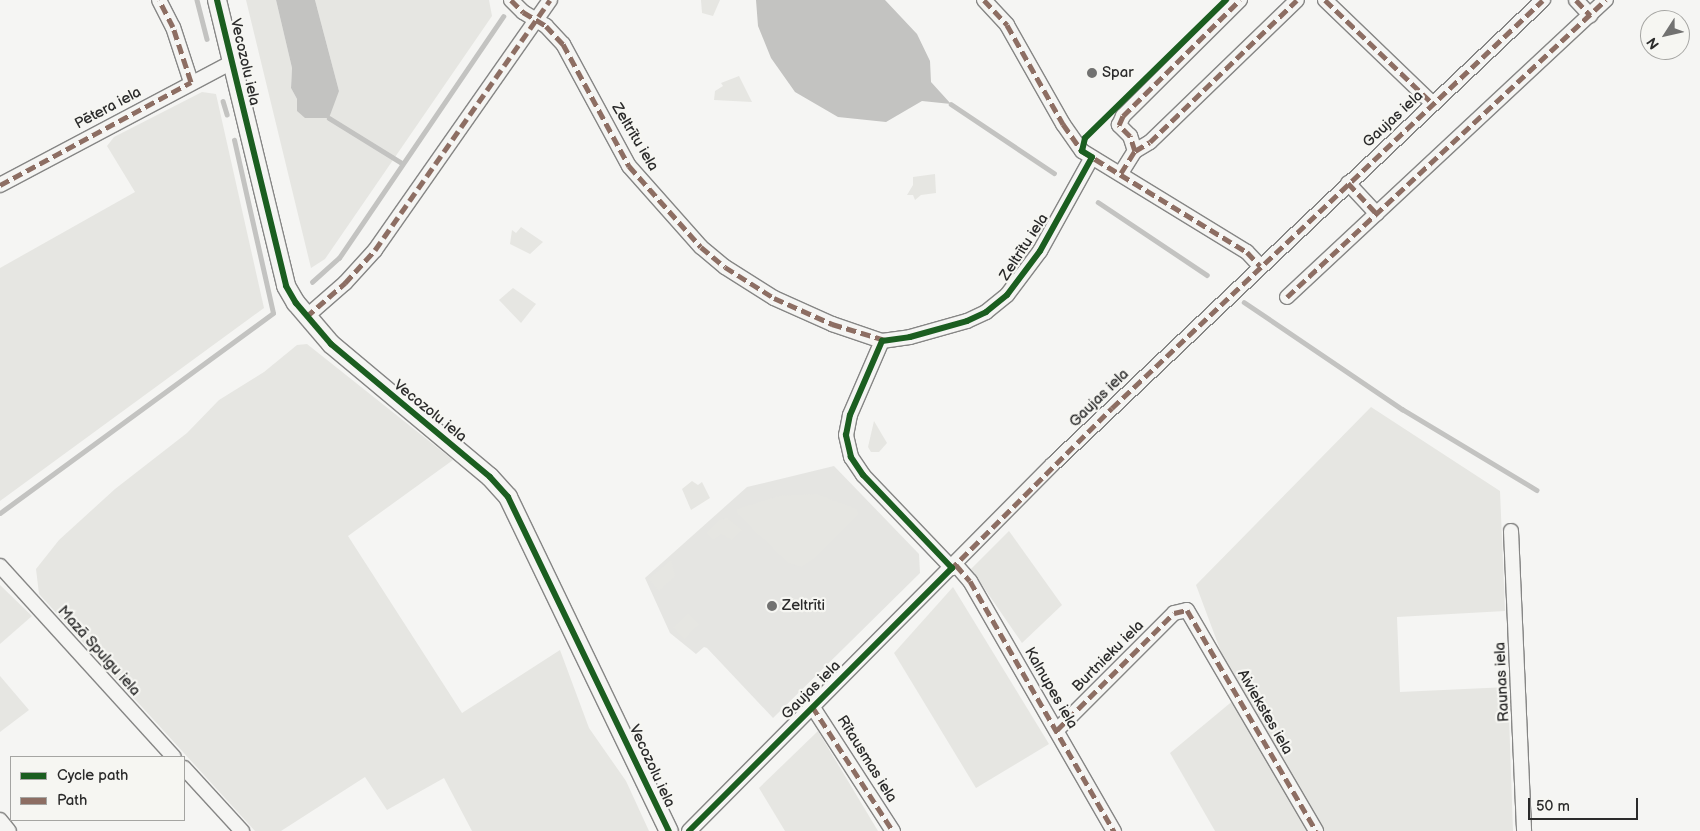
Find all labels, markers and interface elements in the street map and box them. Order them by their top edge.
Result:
north arrow [1640,10,1690,60]
street label: Vecozolu iela [226,17,264,107]
text: N [1643,34,1663,53]
place label: Spar [1102,64,1134,82]
marker: Spar [1086,67,1098,79]
street label: Pētera iela [72,83,144,133]
street label: Gaujas iela [1359,87,1427,151]
street label: Zeltrītu iela [608,100,662,174]
street label: Zeltrītu iela [996,210,1052,284]
street label: Gaujas iela [1065,365,1133,431]
street label: Vecozolu iela [390,376,470,446]
place label: Zeltrīti [782,597,825,615]
marker: Zeltrīti [766,600,778,612]
street label: Mazā Spulgu iela [54,602,144,700]
street label: Burtnieku iela [1069,617,1147,695]
street label: Raunas iela [1491,642,1513,722]
street label: Kalnupes iela [1020,644,1082,732]
street label: Gaujas iela [778,657,844,723]
street label: Aiviekstes iela [1233,666,1297,758]
street label: Rītausmas iela [833,712,901,806]
street label: Vecozolu iela [625,722,679,810]
legend [10,756,185,821]
text: Cycle path [57,766,128,785]
scale bar [1530,788,1640,820]
text: Path [57,791,87,810]
text: 50 m [1536,797,1570,816]

